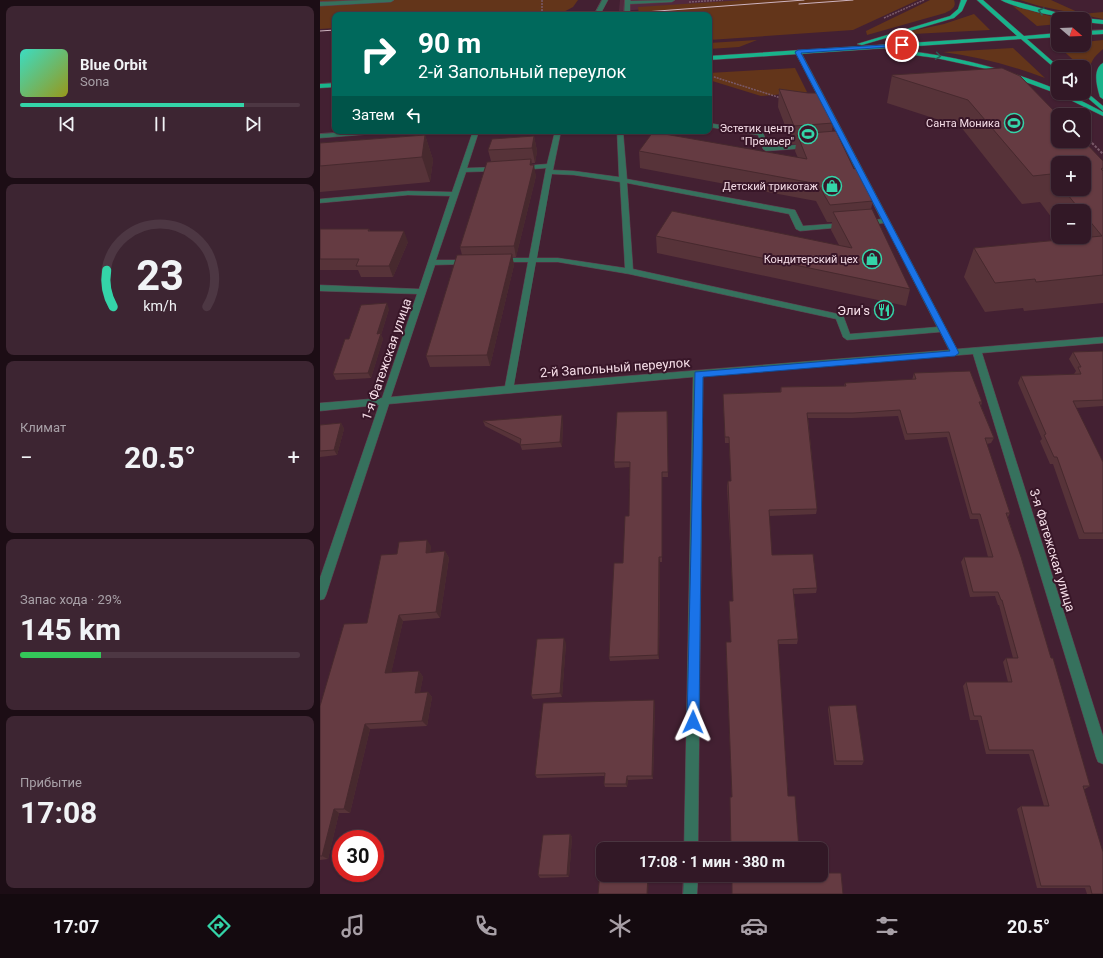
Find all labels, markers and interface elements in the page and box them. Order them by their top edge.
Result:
one-way arrow [1037,7,1044,15]
north arrow [1051,12,1091,52]
map controls [1051,12,1091,244]
text: 90 m [418,27,481,60]
icon: right [352,28,404,80]
pin [885,28,919,62]
icon: arrive [891,34,913,56]
one-way arrow [935,51,941,60]
text: Blue Orbit [80,56,147,74]
button: sound [1051,60,1091,100]
text: 2-й Запольный переулок [418,61,626,82]
text: Sona [80,74,109,89]
icon: left [403,104,425,126]
text: Затем [352,106,395,124]
button: search [1051,108,1091,148]
sports icon: Санта Моника [1003,112,1025,134]
icon: previous [56,113,78,135]
icon: pause [149,113,171,135]
icon: next [242,113,264,135]
place label: Санта Моника [926,117,1000,130]
place label: Эстетик центр "Премьер" [720,122,794,148]
sports icon: Эстетик центр "Премьер" [797,123,819,145]
button: + [1051,156,1091,196]
shop icon: Детский трикотаж [821,175,843,197]
place label: Детский трикотаж [723,180,819,193]
button: − [1051,204,1091,244]
shop icon: Кондитерский цех [861,248,883,270]
text: 23 [136,251,184,300]
place label: Кондитерский цех [764,253,859,266]
street label: 1-я Фатежская улица [359,296,414,422]
text: km/h [143,298,177,314]
restaurant icon: Эли's [873,299,895,321]
place label: Эли's [837,303,870,318]
street label: 2-й Запольный переулок [539,355,691,380]
text: Климат [20,420,66,435]
text: 20.5° [124,440,196,475]
text: − [20,445,33,470]
text: + [288,445,300,470]
street label: 3-я Фатежская улица [1027,487,1078,613]
text: Запас хода · 29% [20,592,122,607]
text: 145 km [20,612,121,647]
position arrow [672,701,714,743]
text: Прибытие [20,775,82,790]
text: 17:08 [20,795,97,830]
speed limit sign: 30 [332,830,384,882]
text: 17:08 · 1 мин · 380 m [639,853,785,871]
icon: directions [205,912,233,940]
icon: music [339,912,367,940]
icon: phone [472,912,500,940]
icon: climate [606,912,634,940]
icon: car [740,912,768,940]
icon: filters [873,912,901,940]
text: 17:07 [53,916,99,937]
text: 20.5° [1007,916,1050,937]

